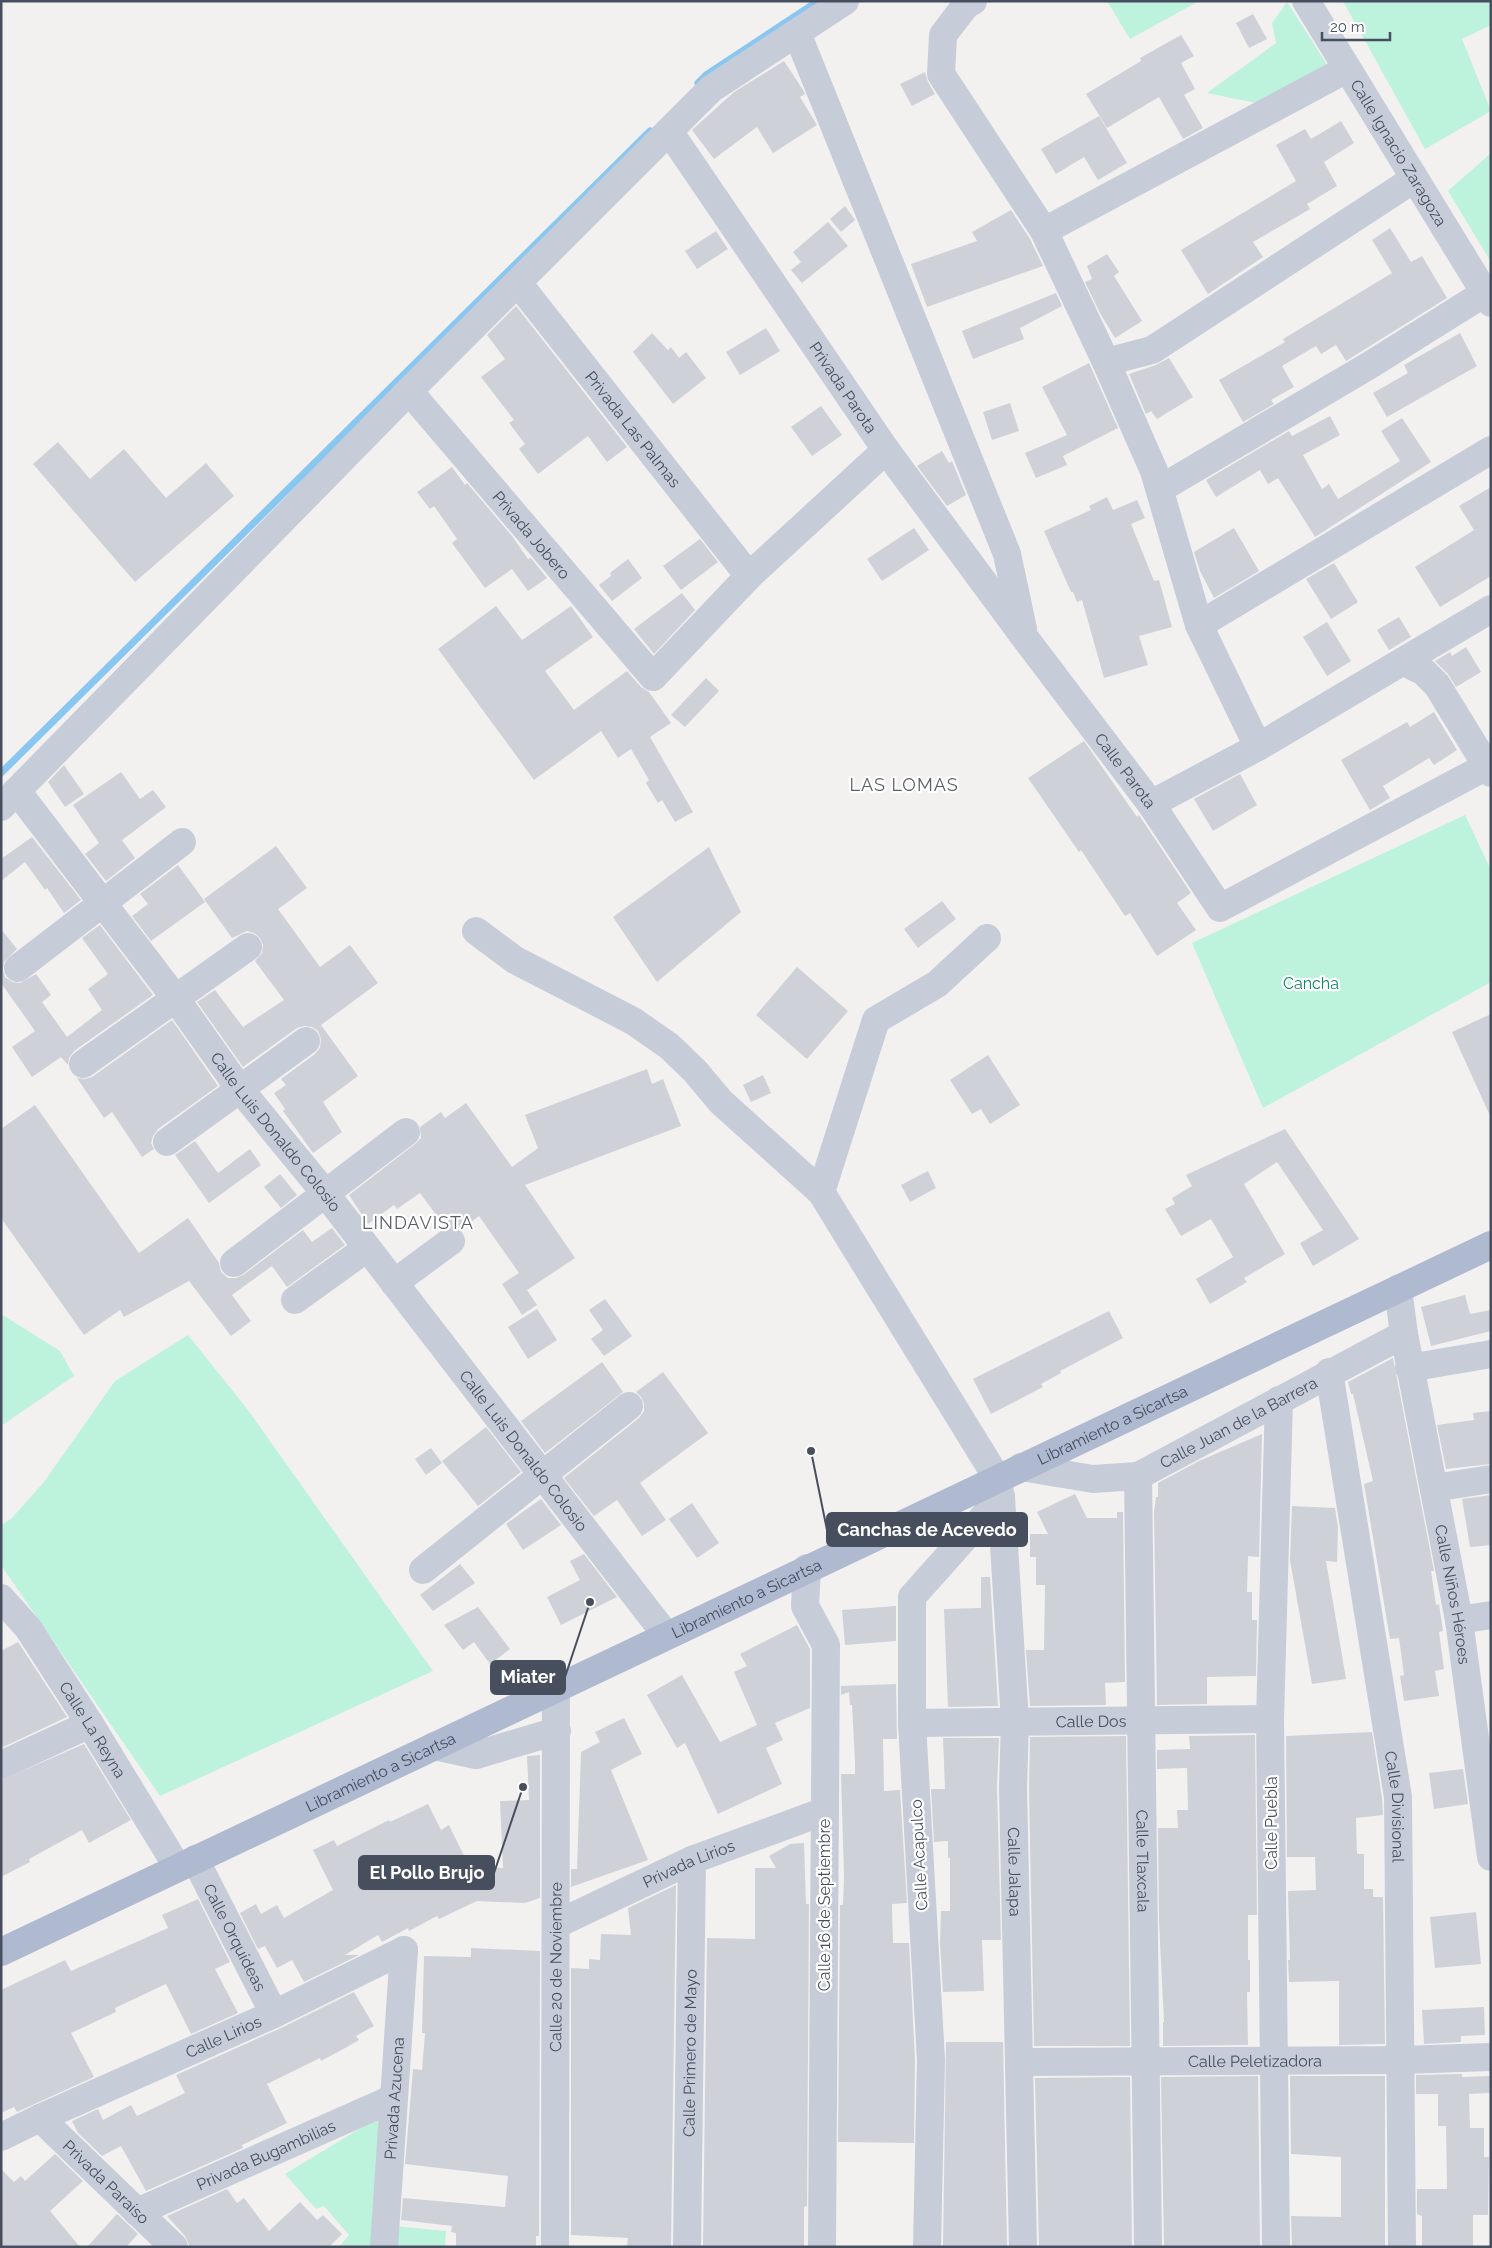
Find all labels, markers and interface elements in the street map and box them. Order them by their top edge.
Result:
scale bar [1322,10,1390,42]
text: 20 m [1330,18,1365,36]
street label: Calle Ignacio Zaragoza [1347,76,1451,230]
street label: Privada Parota [806,338,881,437]
street label: Privada Las Palmas [581,367,685,491]
street label: Privada Jobero [489,487,575,583]
street label: Calle Parota [1091,729,1160,812]
district label: LAS LOMAS [849,774,959,795]
park label: Cancha [1283,974,1339,993]
street label: Calle Luis Donaldo Colosio [207,1048,345,1215]
district label: LINDAVISTA [362,1212,474,1233]
street label: Calle Luis Donaldo Colosio [456,1366,592,1535]
street label: Calle Juan de la Barrera [1157,1373,1320,1472]
street label: Libramiento a Sicartsa [1034,1381,1190,1468]
callout: Canchas de Acevedo [827,1513,1027,1546]
text: Canchas de Acevedo [837,1519,1017,1540]
street label: Calle Niños Héroes [1431,1523,1474,1666]
street label: Libramiento a Sicartsa [668,1555,824,1642]
callout: Miater [491,1661,565,1694]
text: Miater [501,1666,556,1687]
street label: Calle La Reyna [56,1678,130,1781]
street label: Calle Dos [1056,1711,1127,1731]
street label: Libramiento a Sicartsa [302,1728,459,1816]
street label: Calle Divisional [1381,1749,1408,1863]
street label: Calle Puebla [1262,1776,1281,1870]
street label: Calle Acapulco [907,1799,931,1911]
street label: Calle Tlaxcala [1133,1810,1153,1912]
street label: Calle 16 de Septiembre [815,1819,834,1991]
street label: Calle Jalapa [1004,1827,1025,1917]
street label: Privada Lirios [640,1836,737,1891]
callout: El Pollo Brujo [359,1856,494,1889]
text: El Pollo Brujo [370,1862,485,1883]
street label: Calle Orquídeas [200,1881,270,1995]
street label: Calle 20 de Noviembre [546,1882,565,2052]
street label: Calle Primero de Mayo [679,1969,700,2137]
street label: Calle Lirios [182,2011,265,2062]
street label: Privada Azucena [380,2036,408,2160]
street label: Calle Peletizadora [1188,2051,1322,2071]
street label: Privada Bugambilias [193,2116,339,2194]
street label: Privada Paraíso [59,2136,153,2228]

